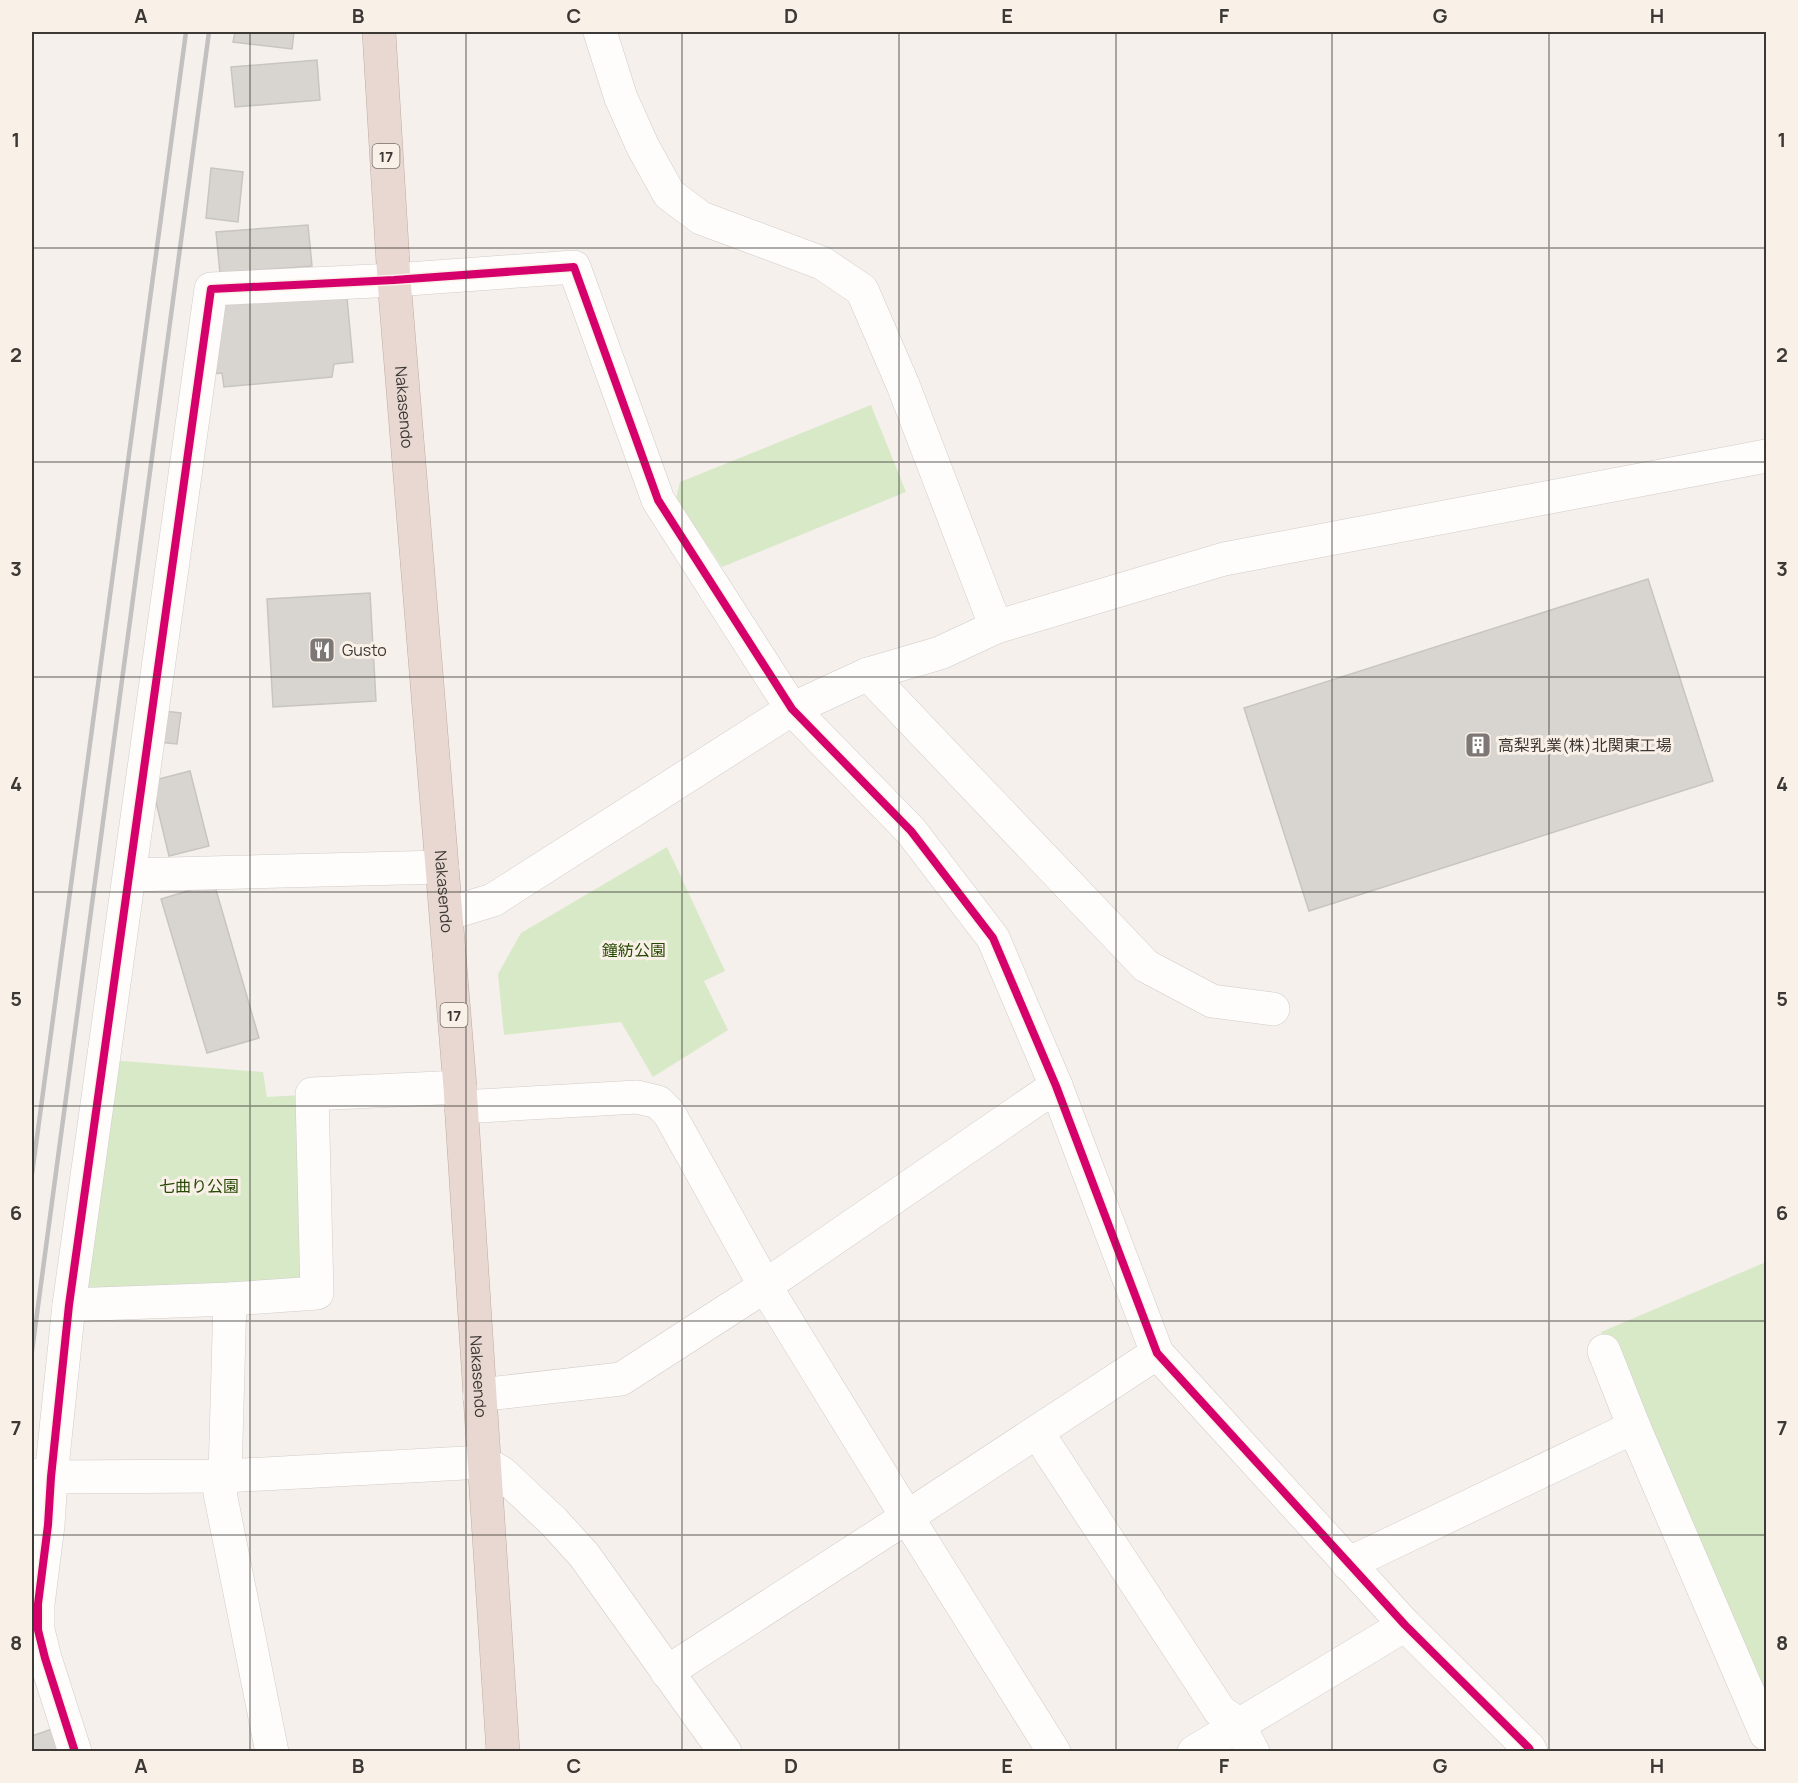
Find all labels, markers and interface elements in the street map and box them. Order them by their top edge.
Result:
text: A [134,2,148,29]
text: B [352,2,365,29]
text: C [567,2,581,29]
text: D [784,2,798,29]
text: E [1001,2,1013,29]
text: F [1219,2,1230,29]
text: G [1433,2,1448,29]
text: H [1650,2,1664,29]
text: 1 [12,126,20,153]
text: 1 [1778,126,1786,153]
road number: 17 [372,144,400,168]
text: 2 [10,341,22,368]
text: 2 [1776,341,1788,368]
street label: Nakasendo [390,365,419,449]
text: 3 [10,555,22,582]
text: 3 [1776,555,1788,582]
restaurant icon: Gusto [307,635,337,665]
place label: Gusto [342,639,387,661]
building icon: 高梨乳業(株)北関東工場 [1463,730,1493,760]
place label: 高梨乳業(株)北関東工場 [1498,734,1672,756]
text: 4 [10,770,22,797]
text: 4 [1776,770,1788,797]
street label: Nakasendo [430,849,458,934]
park label: 鐘紡公園 [602,939,666,961]
text: 5 [10,985,22,1012]
text: 5 [1776,985,1788,1012]
road number: 17 [440,1003,468,1027]
park label: 七曲り公園 [159,1175,239,1197]
text: 6 [10,1199,22,1226]
text: 6 [1776,1199,1788,1226]
street label: Nakasendo [465,1334,492,1418]
text: 7 [11,1414,21,1441]
text: 7 [1777,1414,1787,1441]
text: 8 [10,1629,22,1656]
text: 8 [1776,1629,1788,1656]
text: A [134,1752,148,1779]
text: B [352,1752,365,1779]
text: C [567,1752,581,1779]
text: D [784,1752,798,1779]
text: E [1001,1752,1013,1779]
text: F [1219,1752,1230,1779]
text: G [1433,1752,1448,1779]
text: H [1650,1752,1664,1779]

